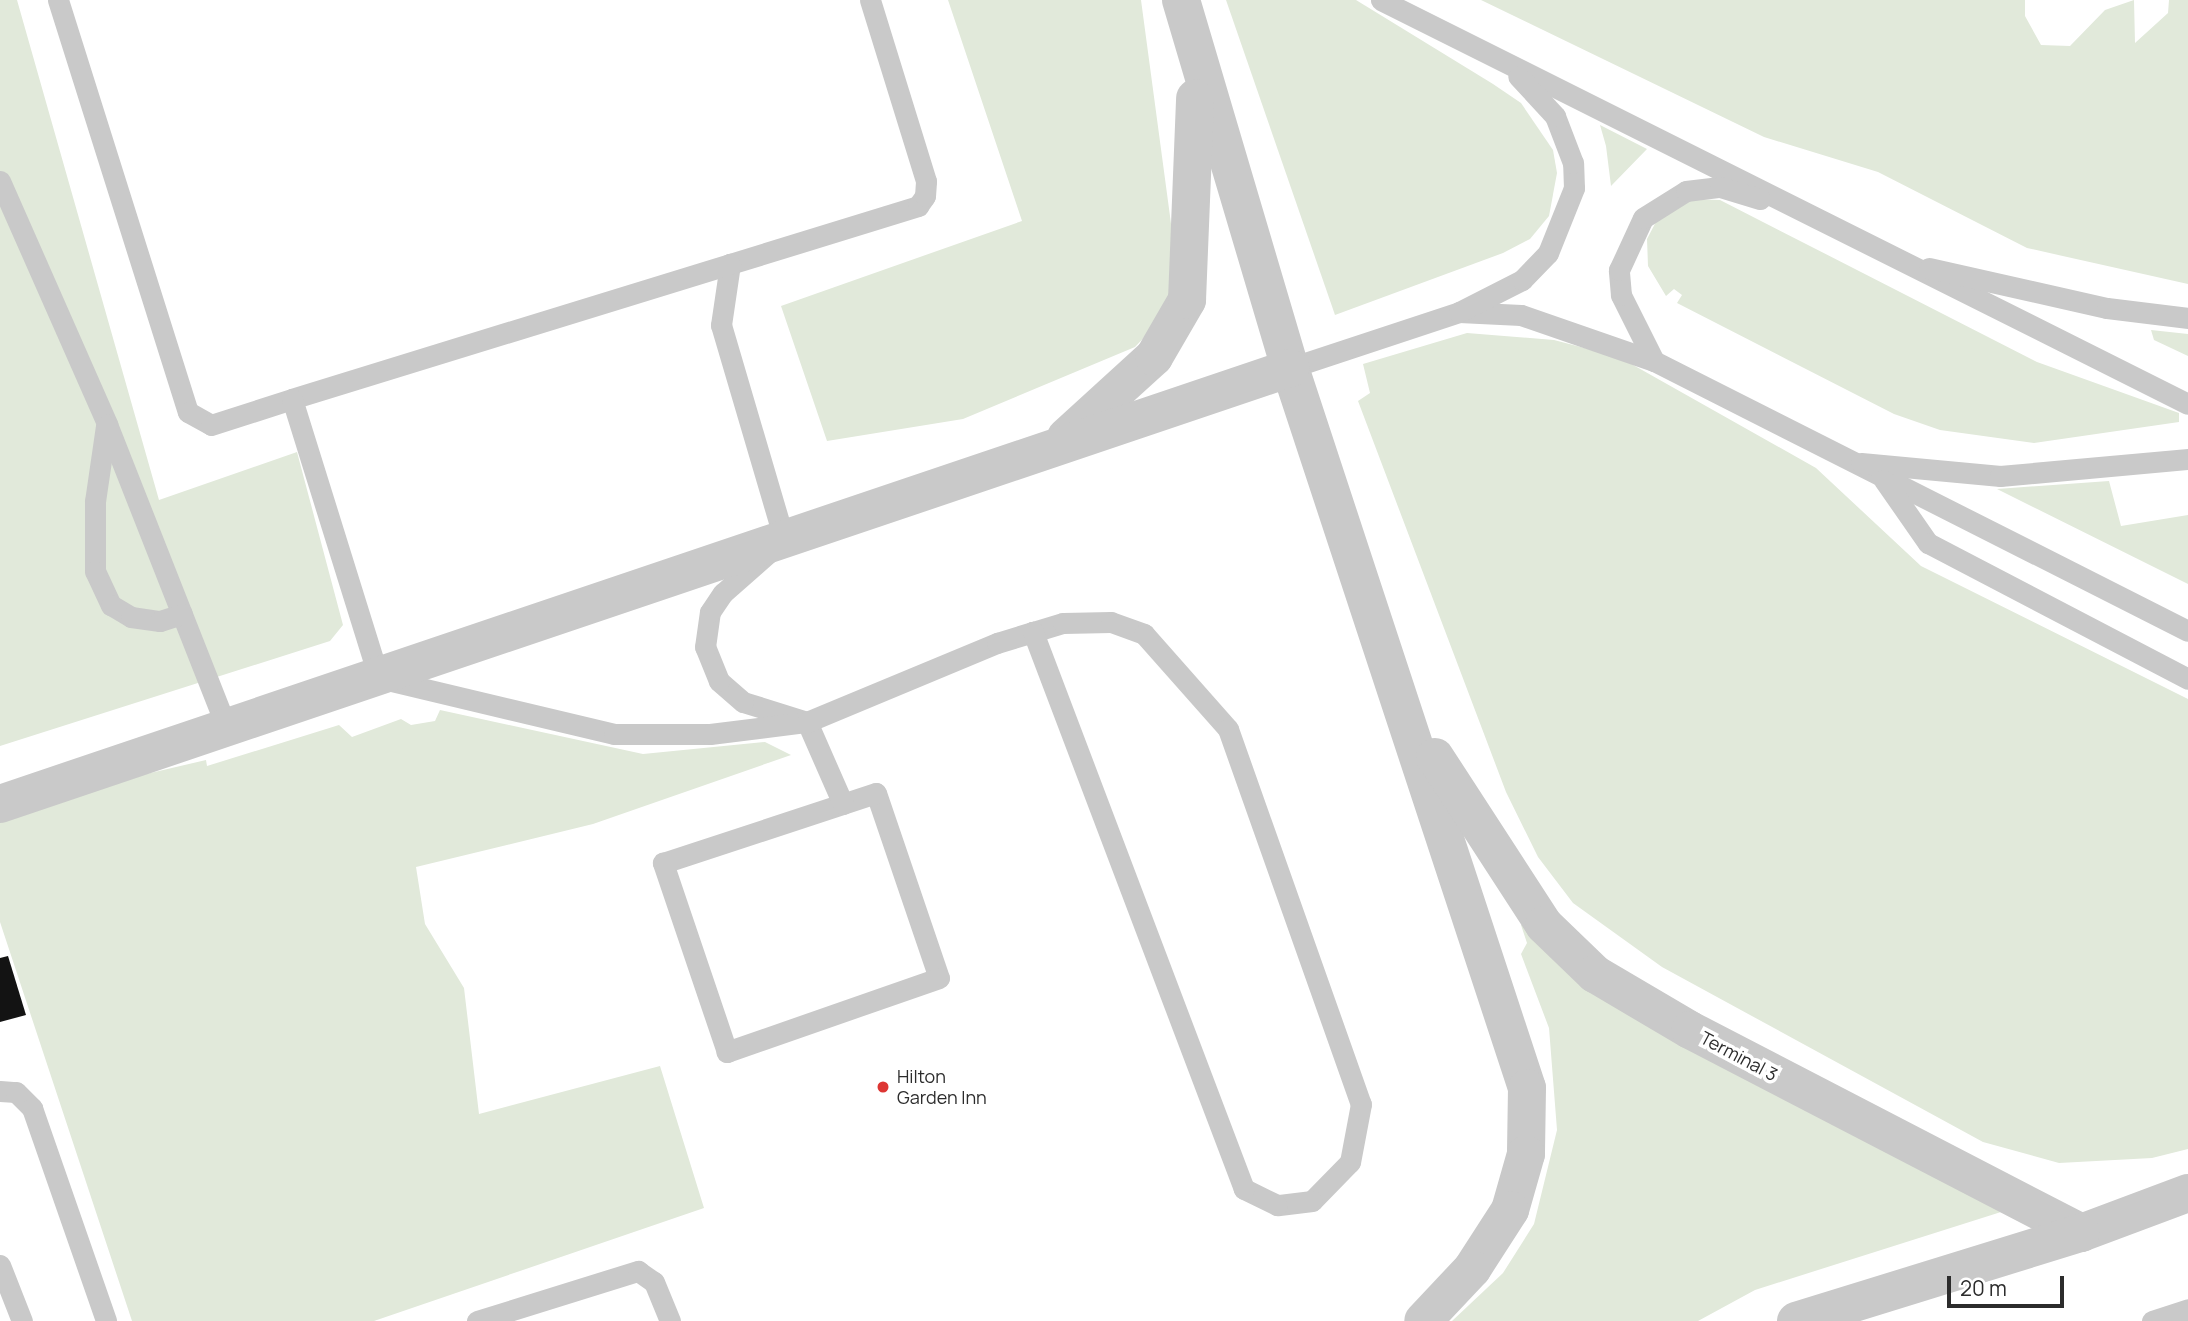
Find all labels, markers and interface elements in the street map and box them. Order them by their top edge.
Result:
street label: Terminal 3 [1697,1027,1781,1085]
place label: Hilton Garden Inn [897,1066,987,1108]
marker: Hilton Garden Inn [875,1079,891,1095]
scale bar [1950,1262,2067,1306]
text: 20 m [1960,1274,2007,1302]

